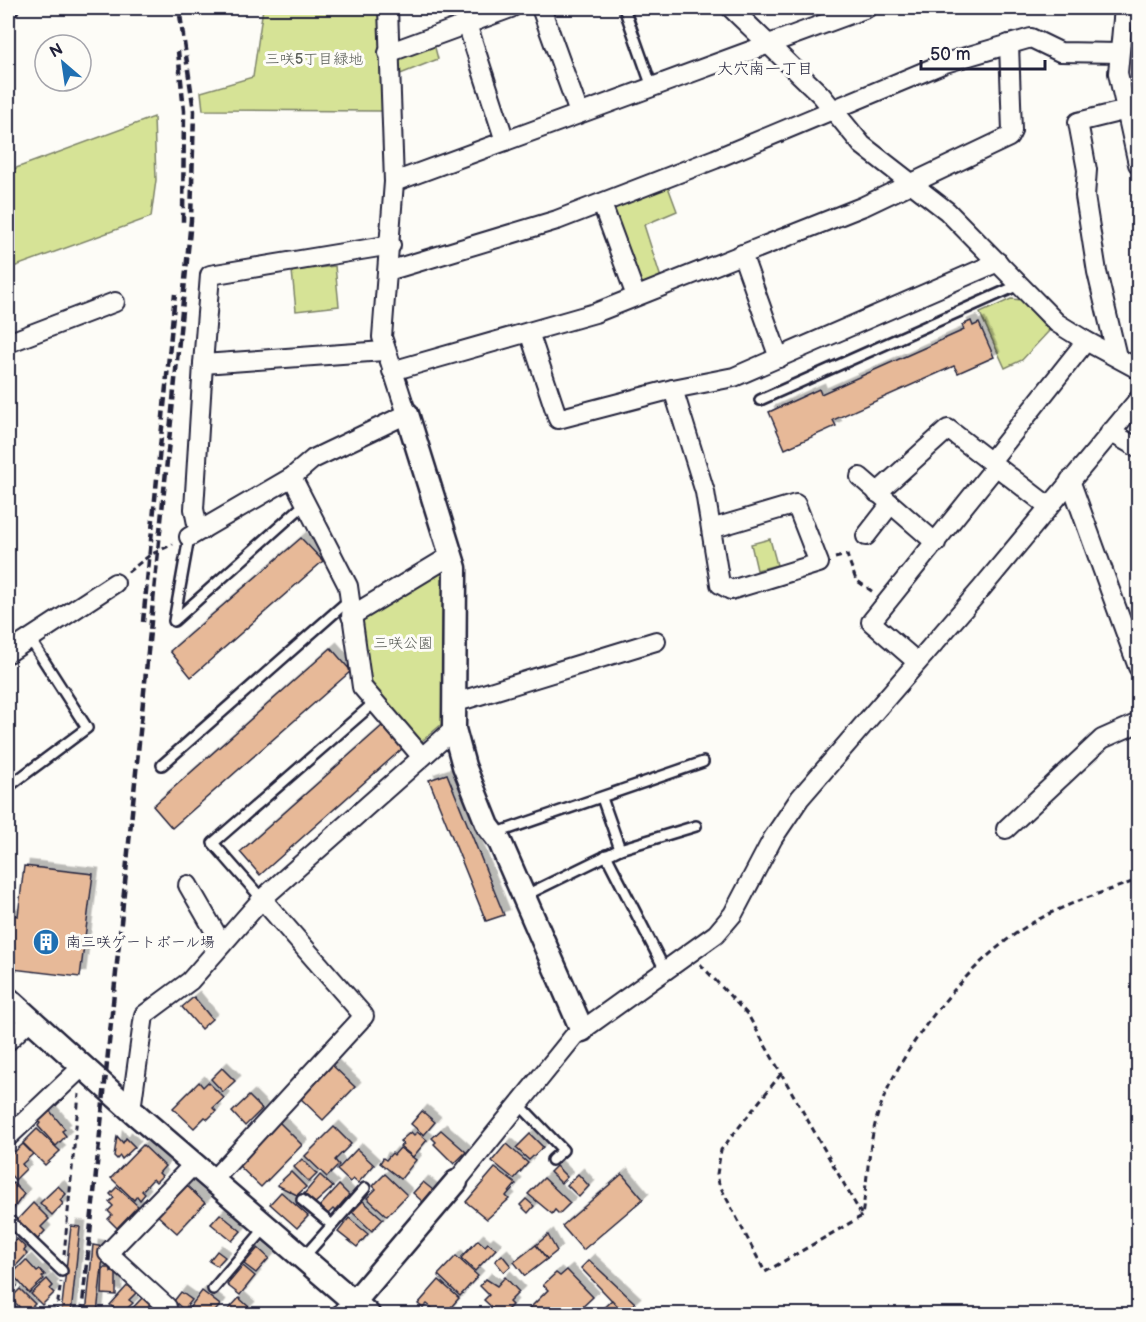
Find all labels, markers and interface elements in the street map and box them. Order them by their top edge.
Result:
north arrow [33,33,93,93]
scale bar [921,33,1046,71]
text: N [47,40,66,62]
text: 50 m [930,44,971,65]
park label: 三咲5丁目緑地 [265,50,363,69]
district label: 大穴南一丁目 [717,60,813,79]
park label: 三咲公園 [373,634,433,653]
building icon: 南三咲ゲートボール場 [31,927,61,957]
place label: 南三咲ゲートボール場 [66,933,215,952]

